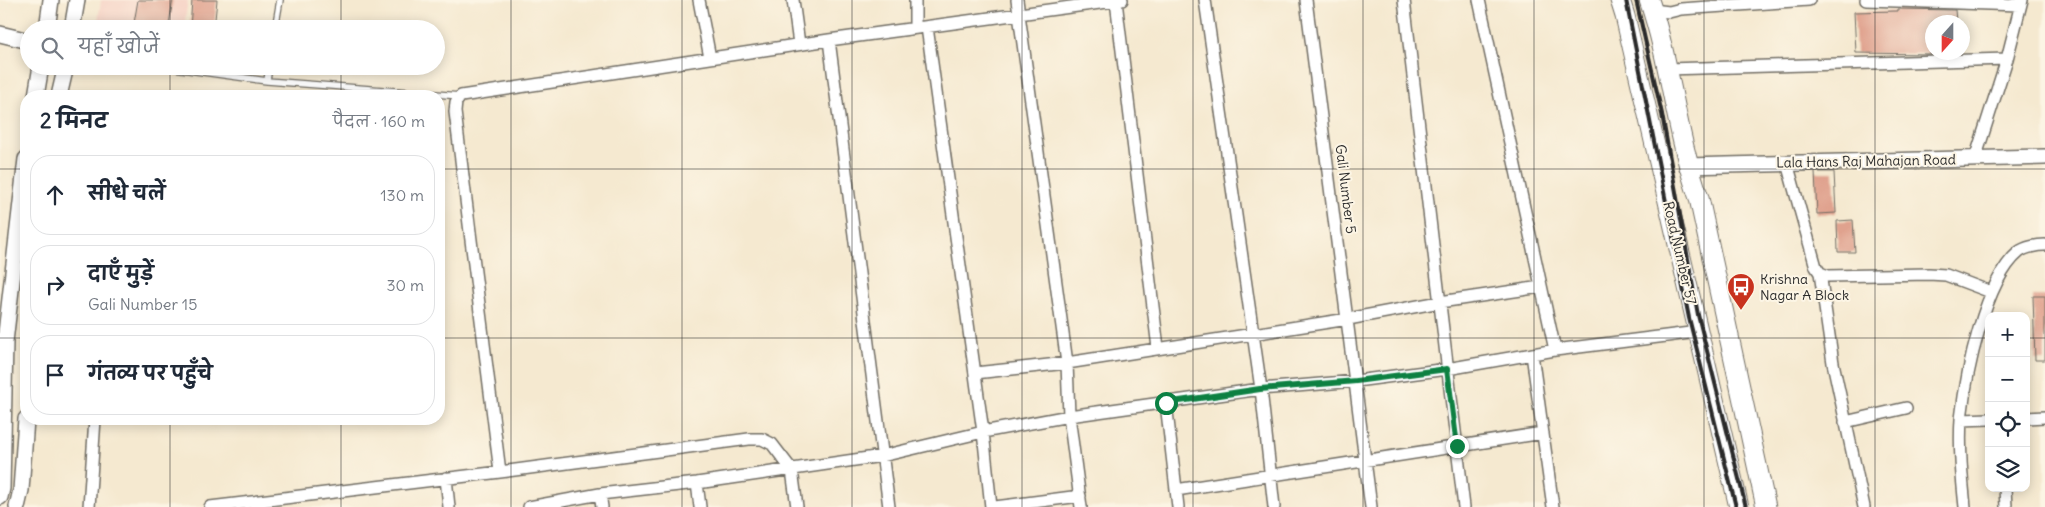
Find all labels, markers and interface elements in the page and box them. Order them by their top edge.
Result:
north arrow [1925,15,1970,60]
search box [20,20,445,75]
icon: search [38,34,66,62]
text: यहाँ खोजें [78,34,159,58]
text: 2 मिनट [40,107,107,134]
text: पैदल · 160 m [333,111,425,131]
street label: Gali Number 5 [1332,143,1360,235]
street label: Lala Hans Raj Mahajan Road [1776,150,1956,172]
icon: ahead [41,181,69,209]
text: सीधे चलें [88,181,165,205]
text: 130 m [380,185,424,205]
street label: Road Number 57 [1659,200,1701,307]
text: दाएँ मुड़ें [88,261,154,285]
place label: Krishna Nagar A Block [1760,270,1849,304]
icon: right [41,271,69,299]
bus stop icon: Krishna Nagar A Block [1726,272,1756,311]
text: 30 m [387,275,424,295]
text: Gali Number 15 [88,294,197,314]
map controls [1985,312,2030,492]
button: + [1985,312,2030,357]
button: − [1985,357,2030,402]
icon: arrive [41,361,69,389]
text: गंतव्य पर पहुँचे [88,361,213,385]
route start [1155,392,1178,415]
button: locate [1985,402,2030,447]
route end [1446,435,1469,458]
button: layers [1985,447,2030,492]

